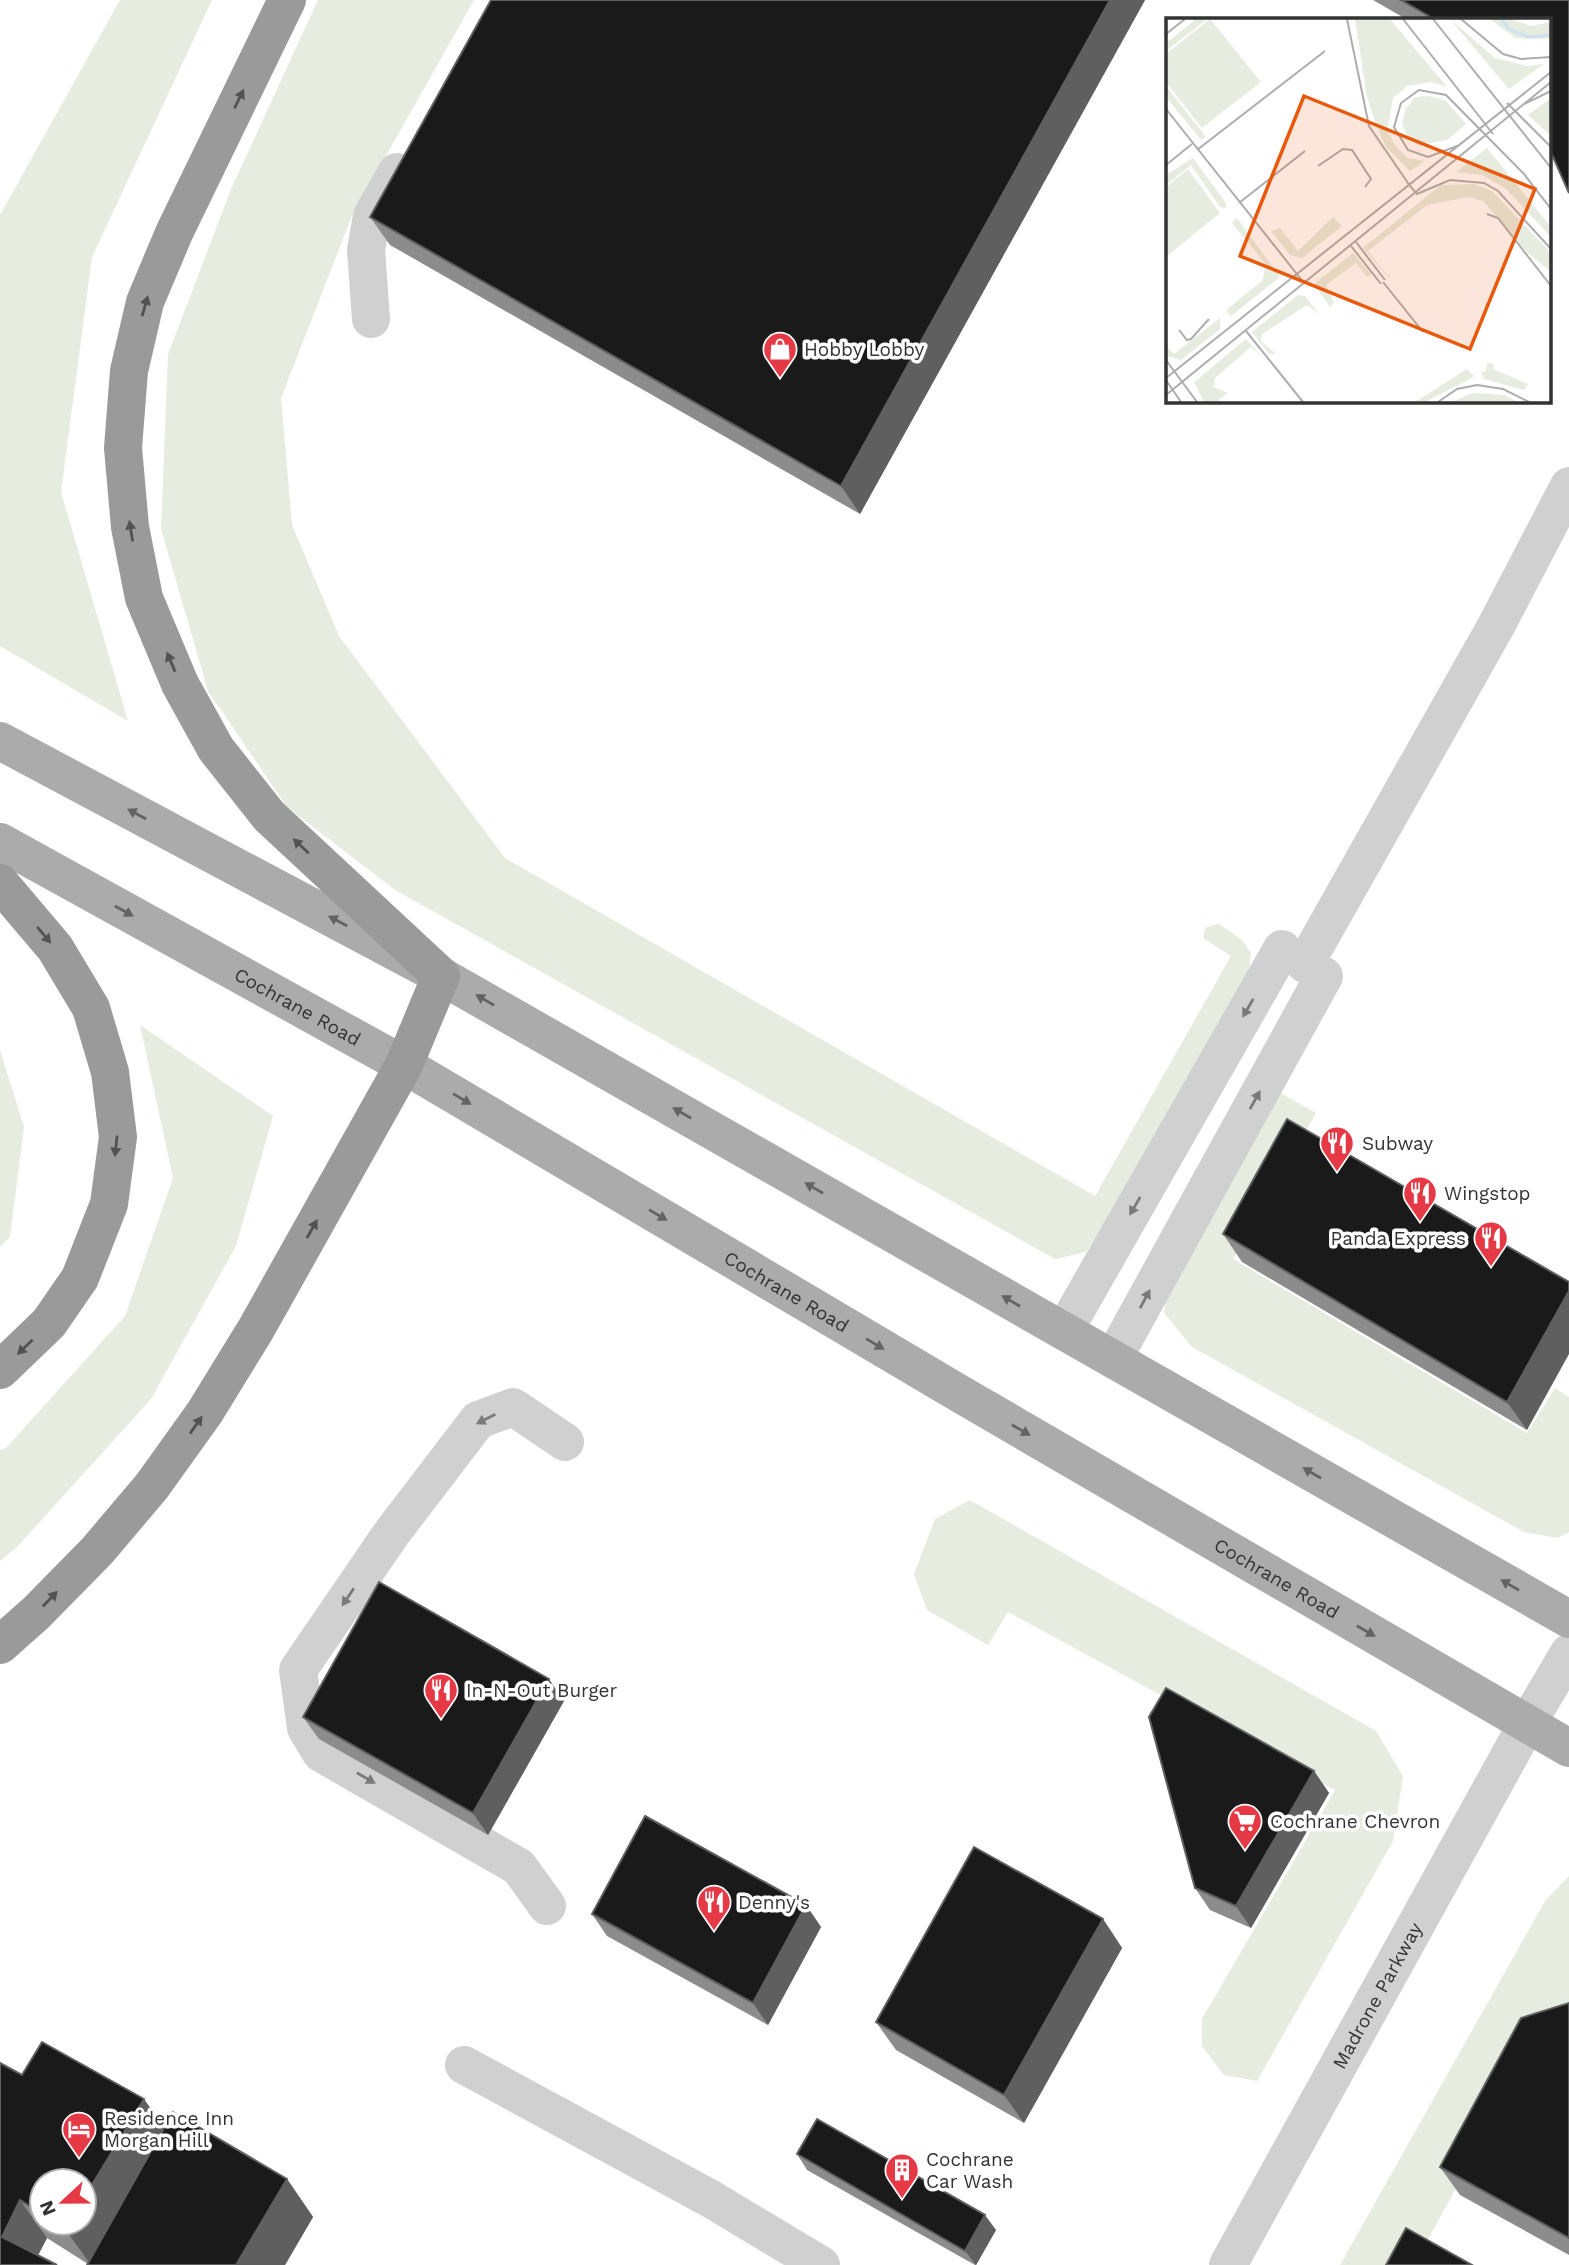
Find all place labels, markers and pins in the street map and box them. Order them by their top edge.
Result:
shop icon: Hobby Lobby [761,330,799,379]
place label: Hobby Lobby [804,338,925,361]
restaurant icon: Subway [1318,1124,1356,1173]
place label: Subway [1362,1132,1433,1155]
restaurant icon: Wingstop [1401,1174,1439,1223]
place label: Wingstop [1444,1182,1530,1205]
restaurant icon: Panda Express [1472,1219,1510,1268]
place label: Panda Express [1331,1227,1466,1250]
restaurant icon: In-N-Out Burger [422,1671,460,1720]
place label: In-N-Out Burger [466,1679,617,1702]
supermarket icon: Cochrane Chevron [1226,1802,1264,1851]
place label: Cochrane Chevron [1270,1810,1440,1833]
restaurant icon: Denny's [695,1883,733,1932]
place label: Denny's [738,1891,810,1914]
place label: Residence Inn Morgan Hill [104,2107,234,2152]
hotel icon: Residence Inn Morgan Hill [60,2110,98,2159]
place label: Cochrane Car Wash [926,2148,1014,2193]
building icon: Cochrane Car Wash [883,2151,921,2200]

